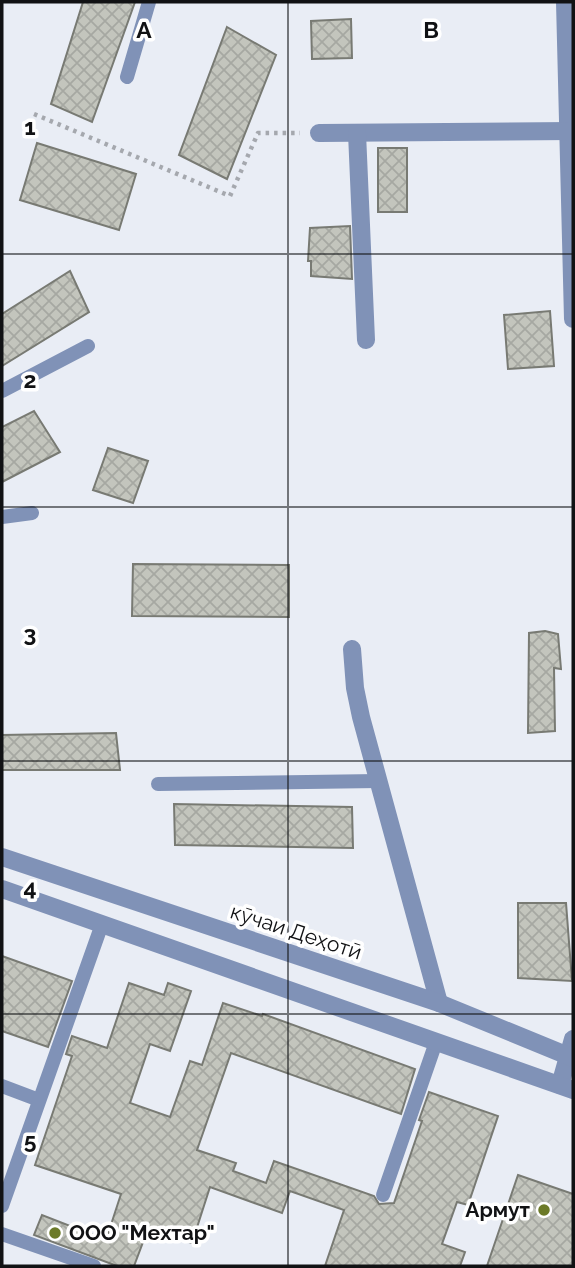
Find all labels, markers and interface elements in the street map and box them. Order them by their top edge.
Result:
text: A [136,16,152,43]
text: B [423,16,439,43]
text: 1 [24,113,36,140]
text: 2 [24,366,36,393]
text: 3 [24,620,36,647]
text: 4 [23,874,37,901]
street label: кӯчаи Деҳотӣ [227,899,365,965]
text: 5 [24,1127,37,1154]
place label: Армут [465,1197,531,1222]
marker: Армут [536,1202,552,1218]
place label: ООО "Мехтар" [69,1220,215,1245]
marker: ООО "Мехтар" [47,1225,63,1241]

